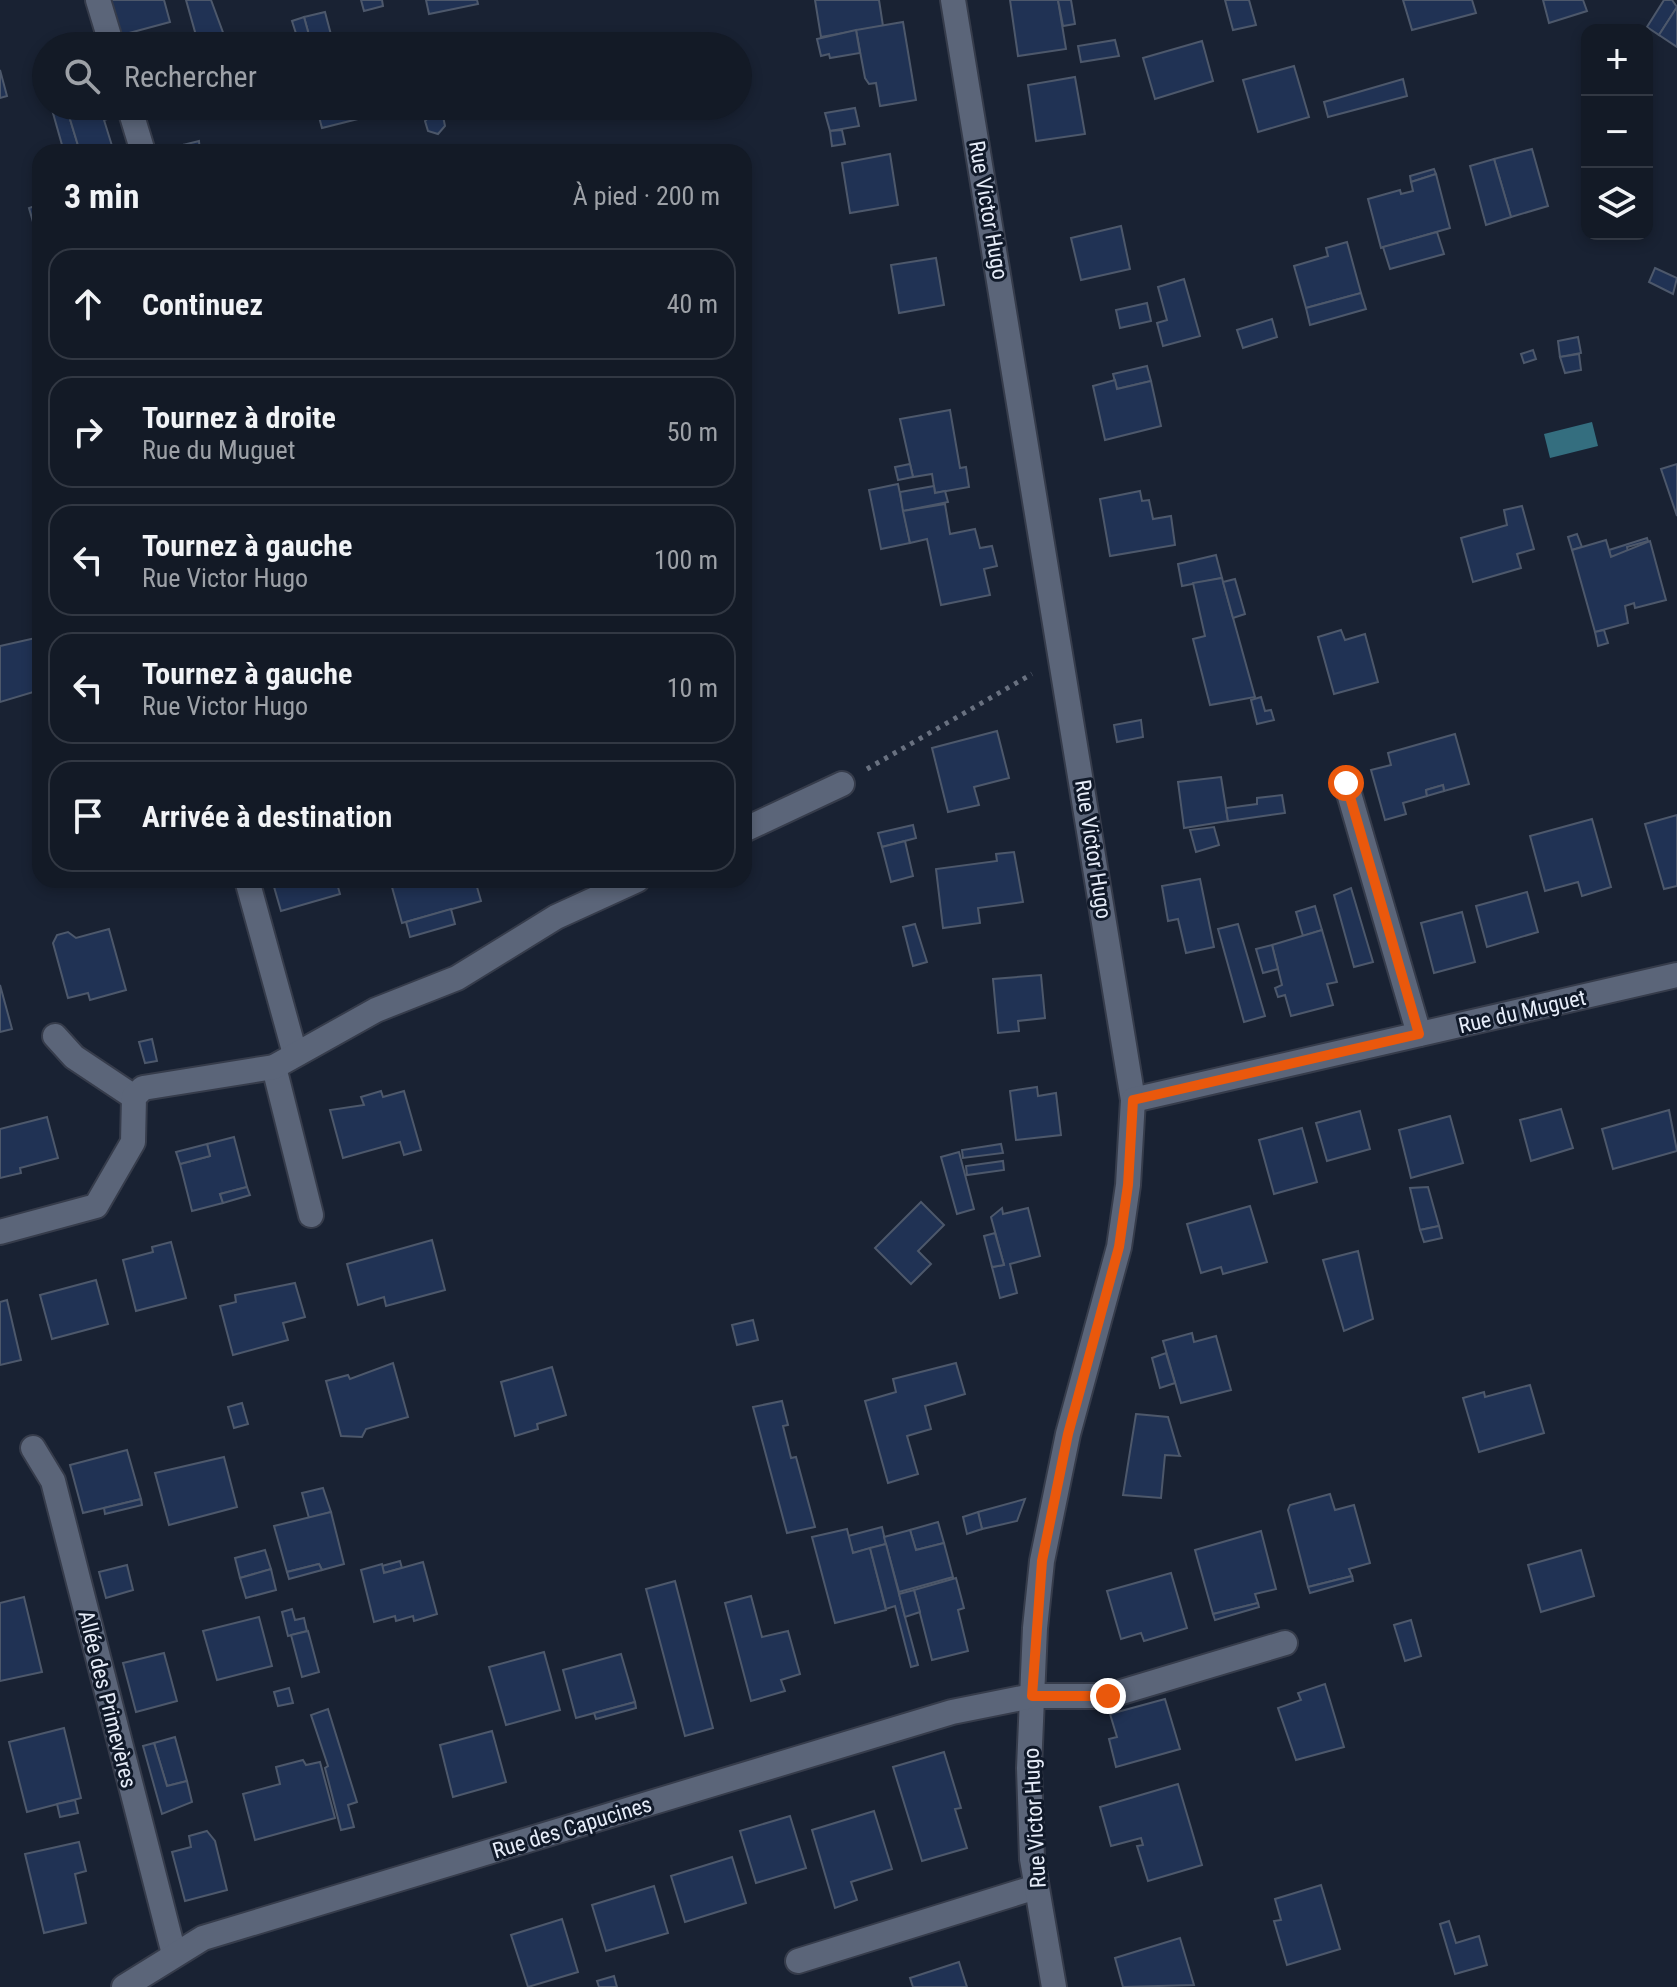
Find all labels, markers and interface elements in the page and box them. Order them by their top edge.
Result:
map controls [1581,24,1653,240]
button: + [1581,24,1653,96]
search box [32,32,752,120]
icon: search [60,54,104,98]
text: Rechercher [124,59,257,94]
button: − [1581,96,1653,168]
street label: Rue Victor Hugo [964,139,1013,281]
button: layers [1581,168,1653,240]
text: 3 min [64,176,140,216]
text: À pied · 200 m [573,181,720,211]
icon: ahead [66,282,110,326]
text: Continuez [142,287,263,322]
text: 40 m [667,289,718,319]
text: Tournez à droite [142,400,336,435]
icon: right [66,410,110,454]
text: 50 m [667,417,718,447]
text: Rue du Muguet [142,435,295,465]
text: Tournez à gauche [142,528,352,563]
icon: left [66,538,110,582]
text: 100 m [654,545,718,575]
text: Rue Victor Hugo [142,563,308,593]
text: Tournez à gauche [142,656,352,691]
icon: left [66,666,110,710]
text: 10 m [667,673,718,703]
text: Rue Victor Hugo [142,691,308,721]
route start [1328,765,1364,801]
street label: Rue Victor Hugo [1070,778,1117,920]
icon: arrive [66,794,110,838]
text: Arrivée à destination [142,799,392,834]
street label: Rue du Muguet [1456,985,1588,1038]
street label: Allée des Primevères [73,1608,142,1790]
route end [1090,1678,1126,1714]
street label: Rue Victor Hugo [1018,1747,1051,1889]
street label: Rue des Capucines [490,1791,655,1864]

